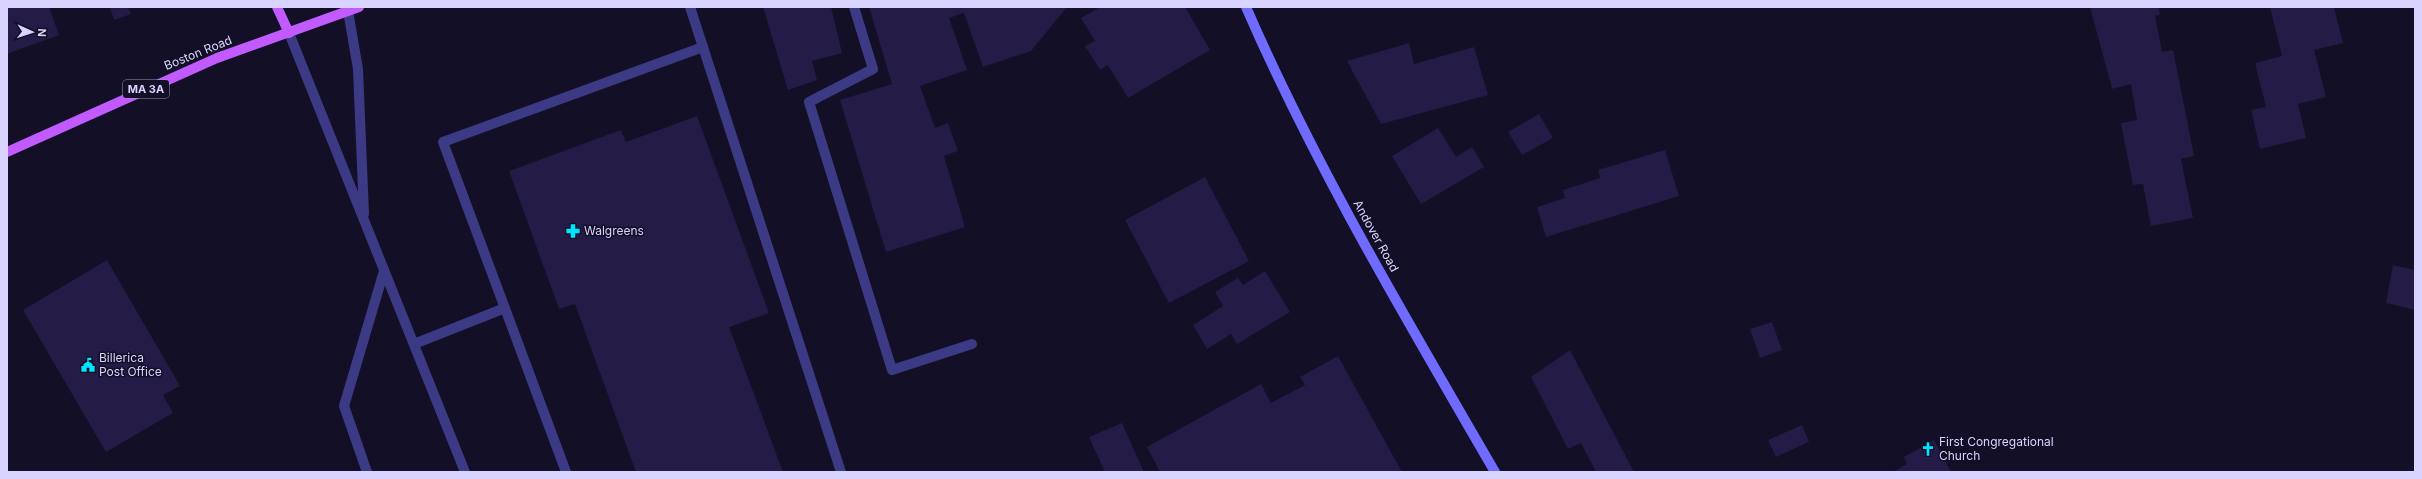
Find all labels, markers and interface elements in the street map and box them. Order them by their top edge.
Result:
north arrow [12,12,52,52]
text: N [35,28,49,37]
street label: Boston Road [162,32,234,73]
road number: MA 3A [123,80,169,98]
street label: Andover Road [1350,197,1402,274]
pharmacy icon: Walgreens [565,223,581,239]
place label: Walgreens [584,223,644,238]
place label: Billerica Post Office [99,350,162,379]
public building icon: Billerica Post Office [80,357,96,373]
place label: First Congregational Church [1939,434,2054,463]
church icon: First Congregational Church [1920,441,1936,457]

